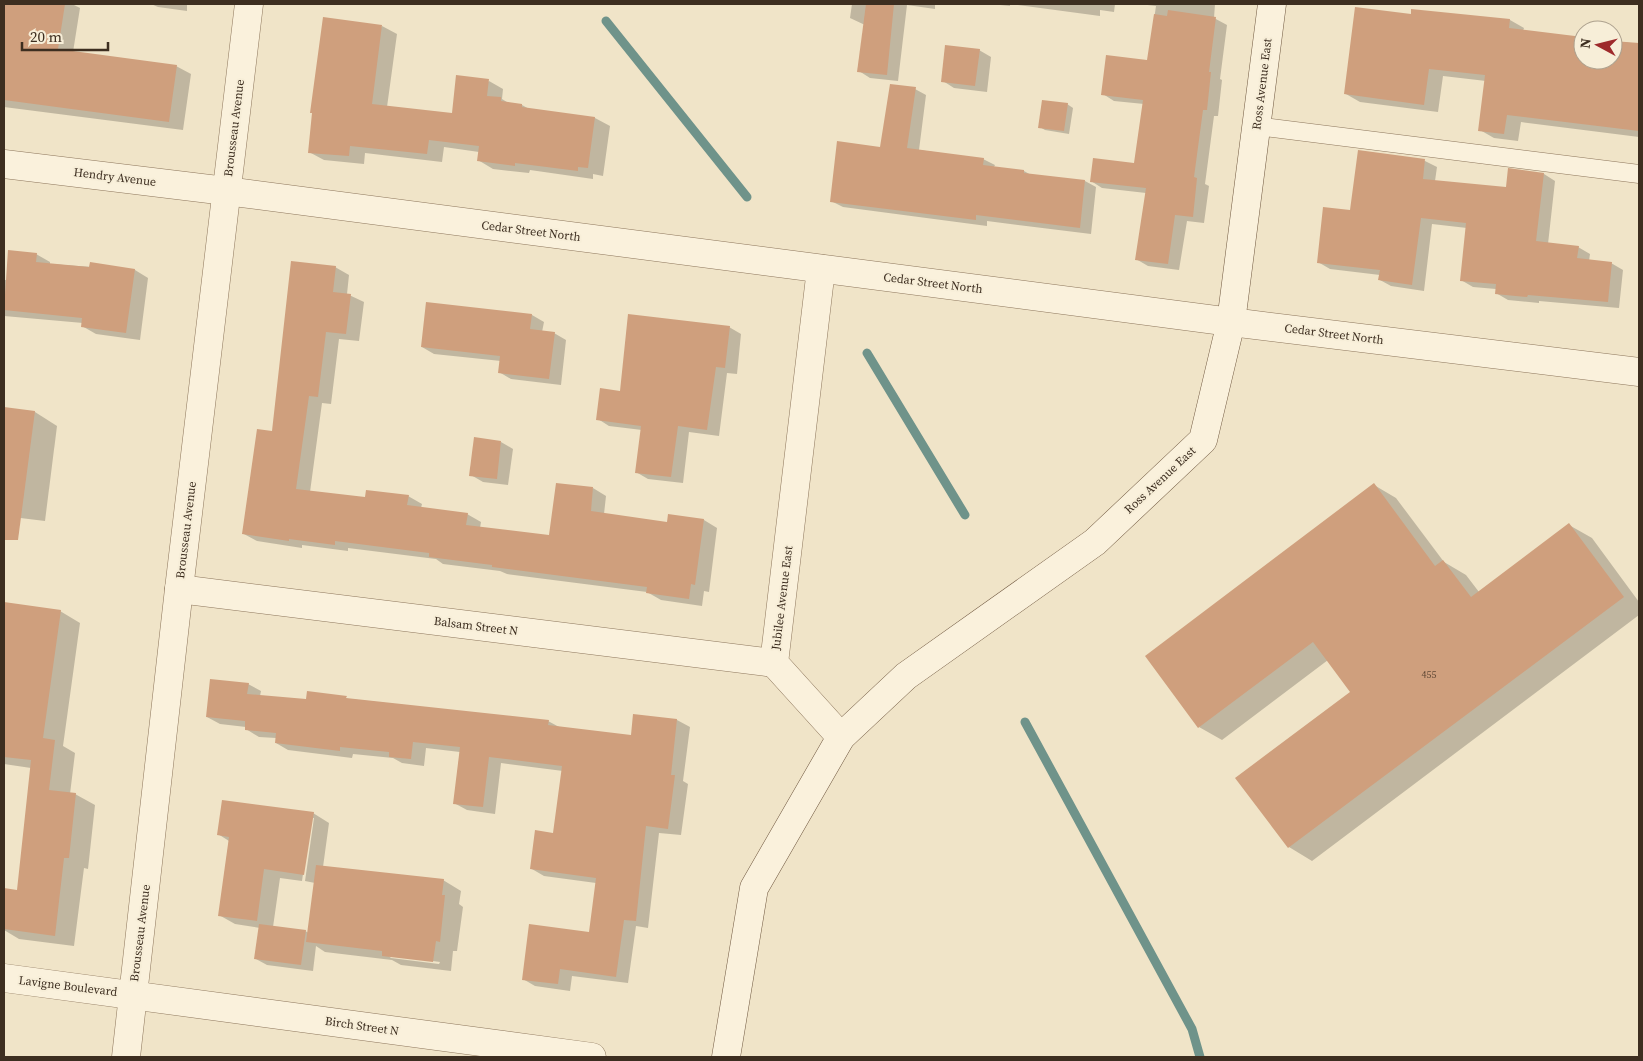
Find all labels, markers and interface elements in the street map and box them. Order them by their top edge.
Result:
scale bar [22,20,109,52]
north arrow [1573,20,1623,70]
text: 20 m [30,26,62,47]
street label: Ross Avenue East [1248,37,1276,131]
text: N [1575,37,1596,50]
street label: Brousseau Avenue [220,79,248,177]
street label: Hendry Avenue [73,164,157,190]
street label: Cedar Street North [480,217,582,245]
street label: Cedar Street North [882,269,984,297]
street label: Cedar Street North [1283,320,1385,348]
street label: Ross Avenue East [1121,443,1199,517]
street label: Brousseau Avenue [172,481,200,579]
street label: Jubilee Avenue East [768,545,796,652]
street label: Balsam Street N [433,613,519,639]
house number: 455 [1422,668,1437,681]
street label: Brousseau Avenue [126,884,154,982]
street label: Lavigne Boulevard [18,972,118,1000]
street label: Birch Street N [324,1013,400,1039]

